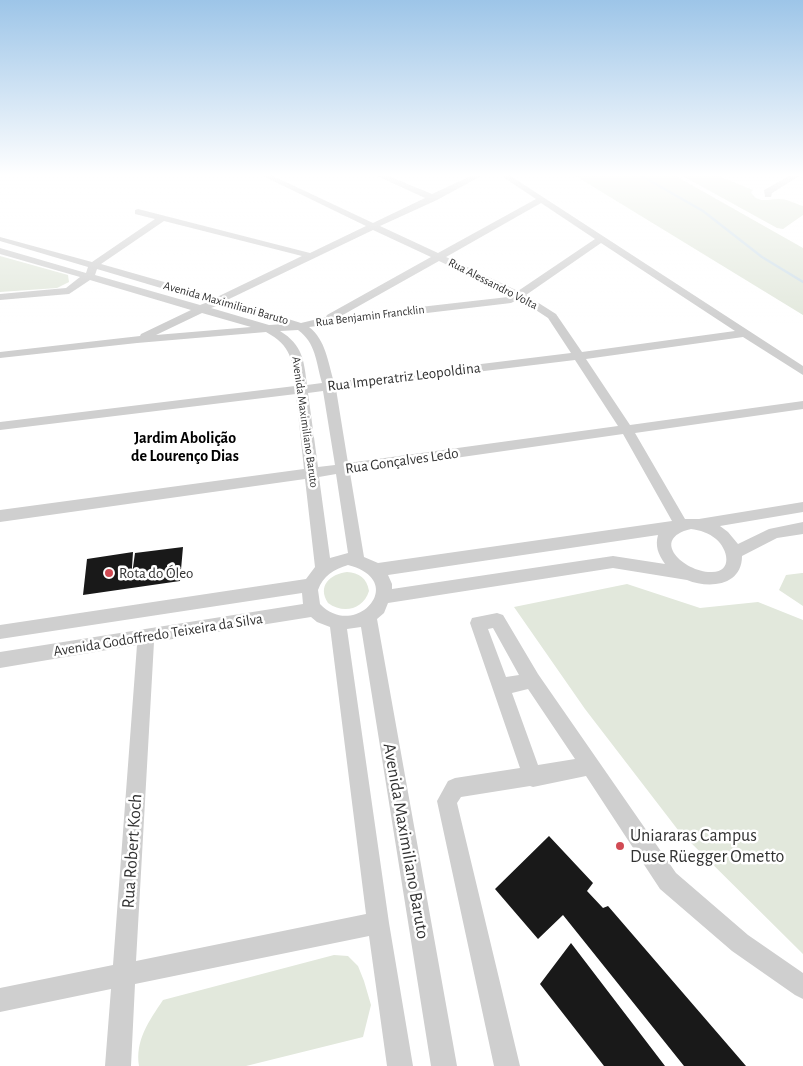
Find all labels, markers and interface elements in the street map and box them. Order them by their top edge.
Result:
street label: Rua Alessandro Volta [446,255,540,313]
street label: Avenida Maximiliani Baruto [162,278,290,328]
street label: Rua Benjamin Francklin [315,302,425,330]
street label: Avenida Maximiliano Baruto [289,356,321,488]
street label: Rua Imperatriz Leopoldina [326,359,482,395]
district label: Jardim Abolição de Lourenço Dias [131,428,239,466]
street label: Rua Gonçalves Ledo [344,444,460,478]
place label: Rota do Óleo [119,564,193,582]
marker: Rota do Óleo [103,567,115,579]
street label: Avenida Godoffredo Teixeira da Silva [52,610,264,660]
street label: Avenida Maximiliano Baruto [378,741,434,941]
street label: Rua Robert Koch [117,793,147,909]
place label: Uniararas Campus Duse Rüegger Ometto [630,825,784,868]
marker: Uniararas Campus Duse Rüegger Ometto [614,840,626,852]

